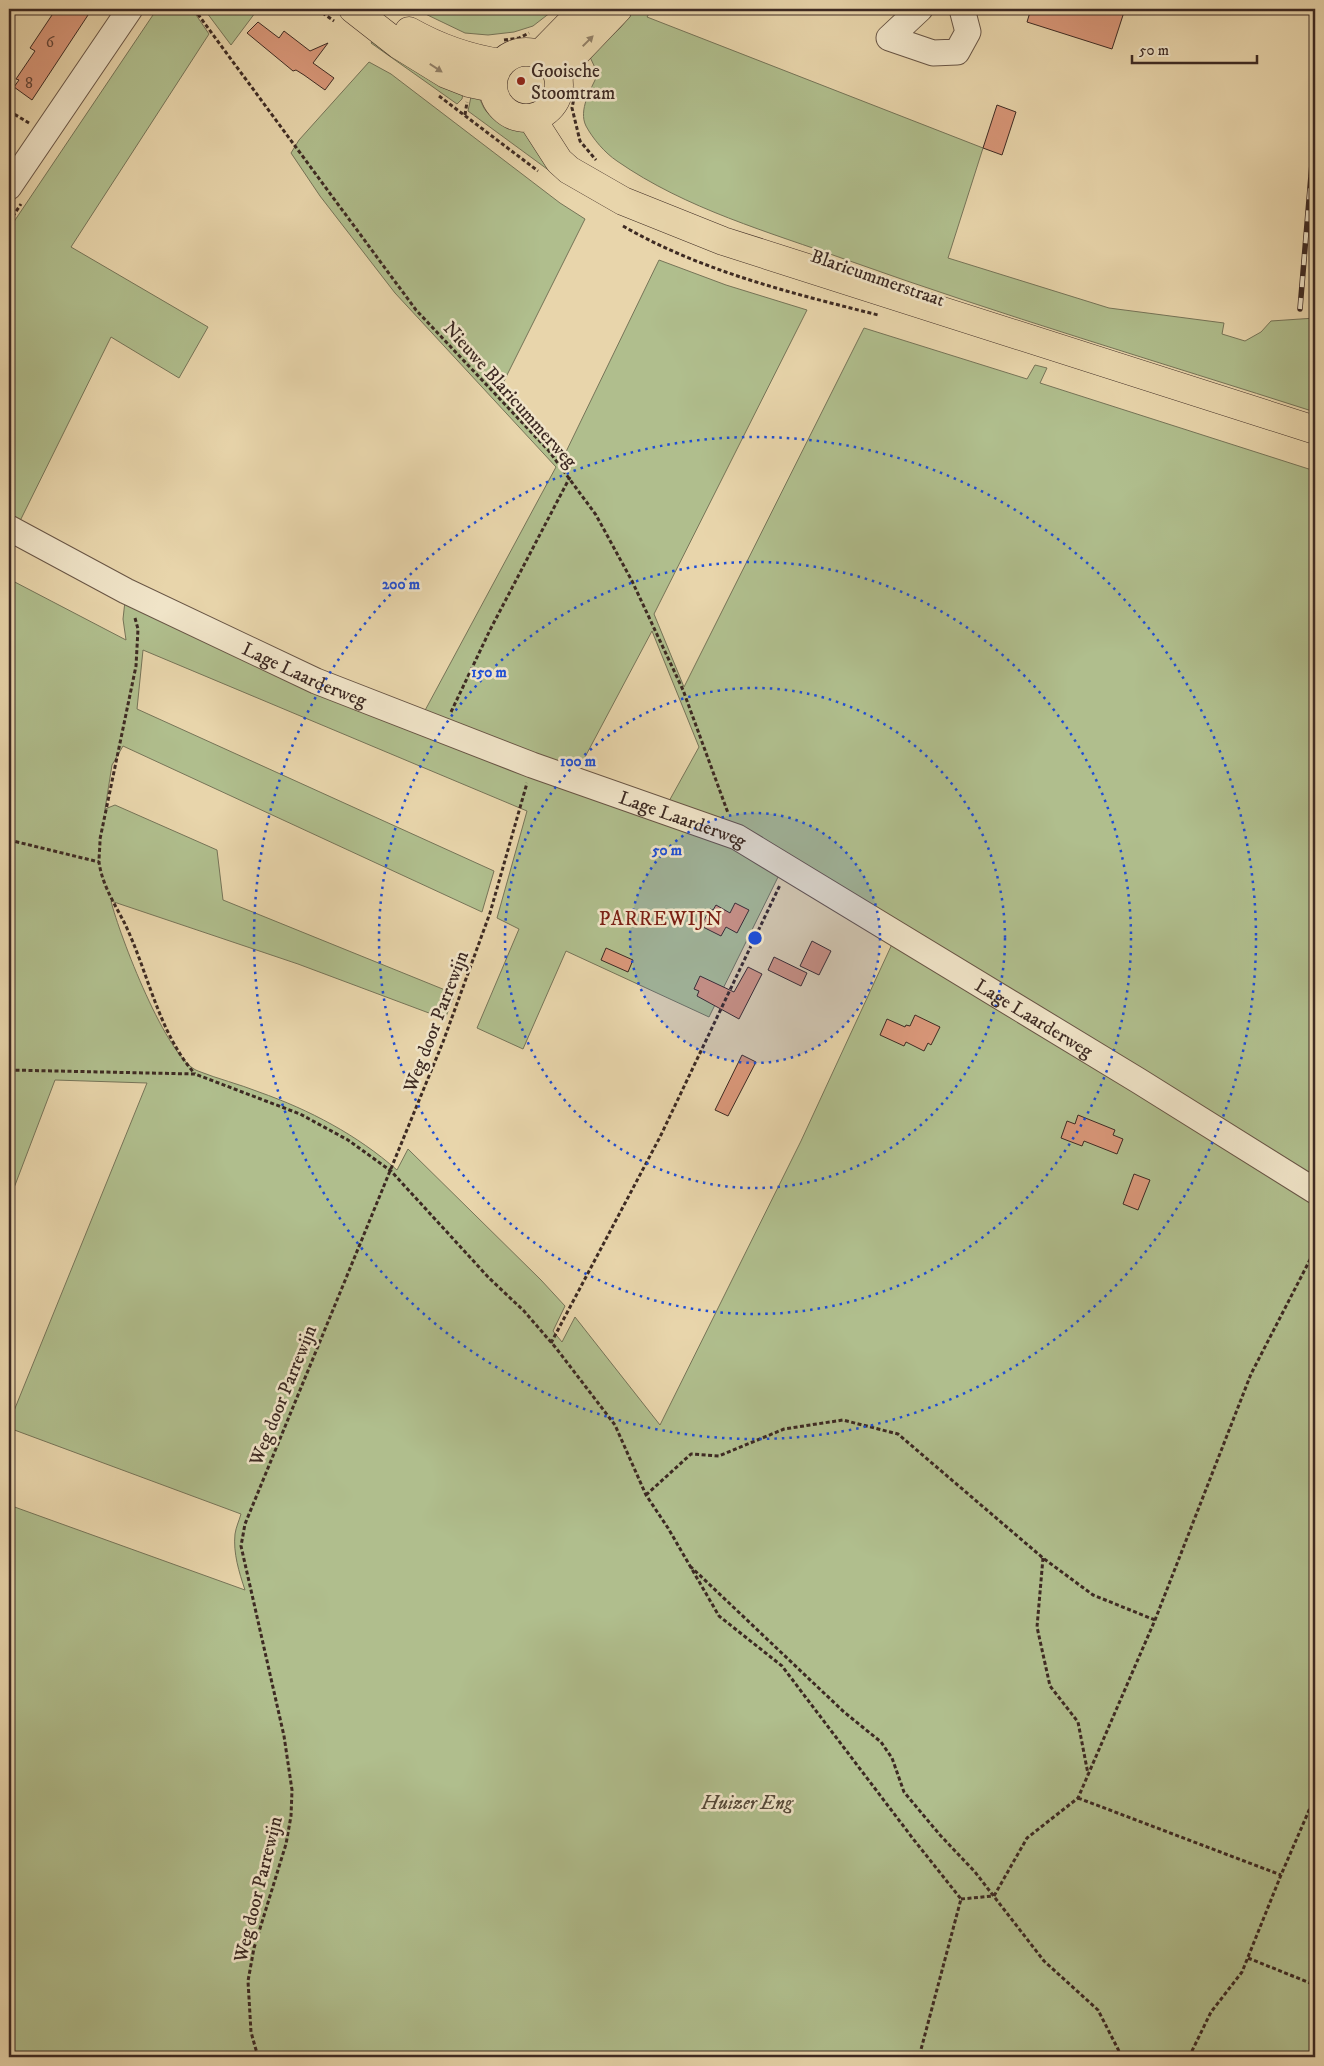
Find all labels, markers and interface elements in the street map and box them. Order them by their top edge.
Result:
house number: 6 [46,32,55,52]
scale bar [1132,32,1256,64]
one-way arrow [582,35,594,47]
text: 50 m [1139,41,1169,60]
place label: Gooische Stoomtram [531,60,615,105]
one-way arrow [429,63,442,72]
house number: 8 [25,73,33,93]
marker: Gooische Stoomtram [515,75,527,87]
street label: Blaricummerstraat [807,245,948,312]
street label: Nieuwe Blaricummerweg [438,317,582,473]
text: 200 m [382,575,421,594]
street label: Lage Laarderweg [238,638,370,713]
text: 150 m [471,663,507,682]
text: 100 m [560,752,597,771]
street label: Lage Laarderweg [616,786,751,854]
text: 50 m [651,841,683,860]
district label: PARREWIJN [599,907,723,932]
centre of rings [746,929,764,947]
street label: Weg door Parrewijn [399,948,474,1096]
street label: Lage Laarderweg [970,974,1097,1064]
street label: Weg door Parrewijn [244,1322,322,1470]
park label: Huizer Eng [701,1792,794,1815]
street label: Weg door Parrewijn [229,1814,288,1966]

